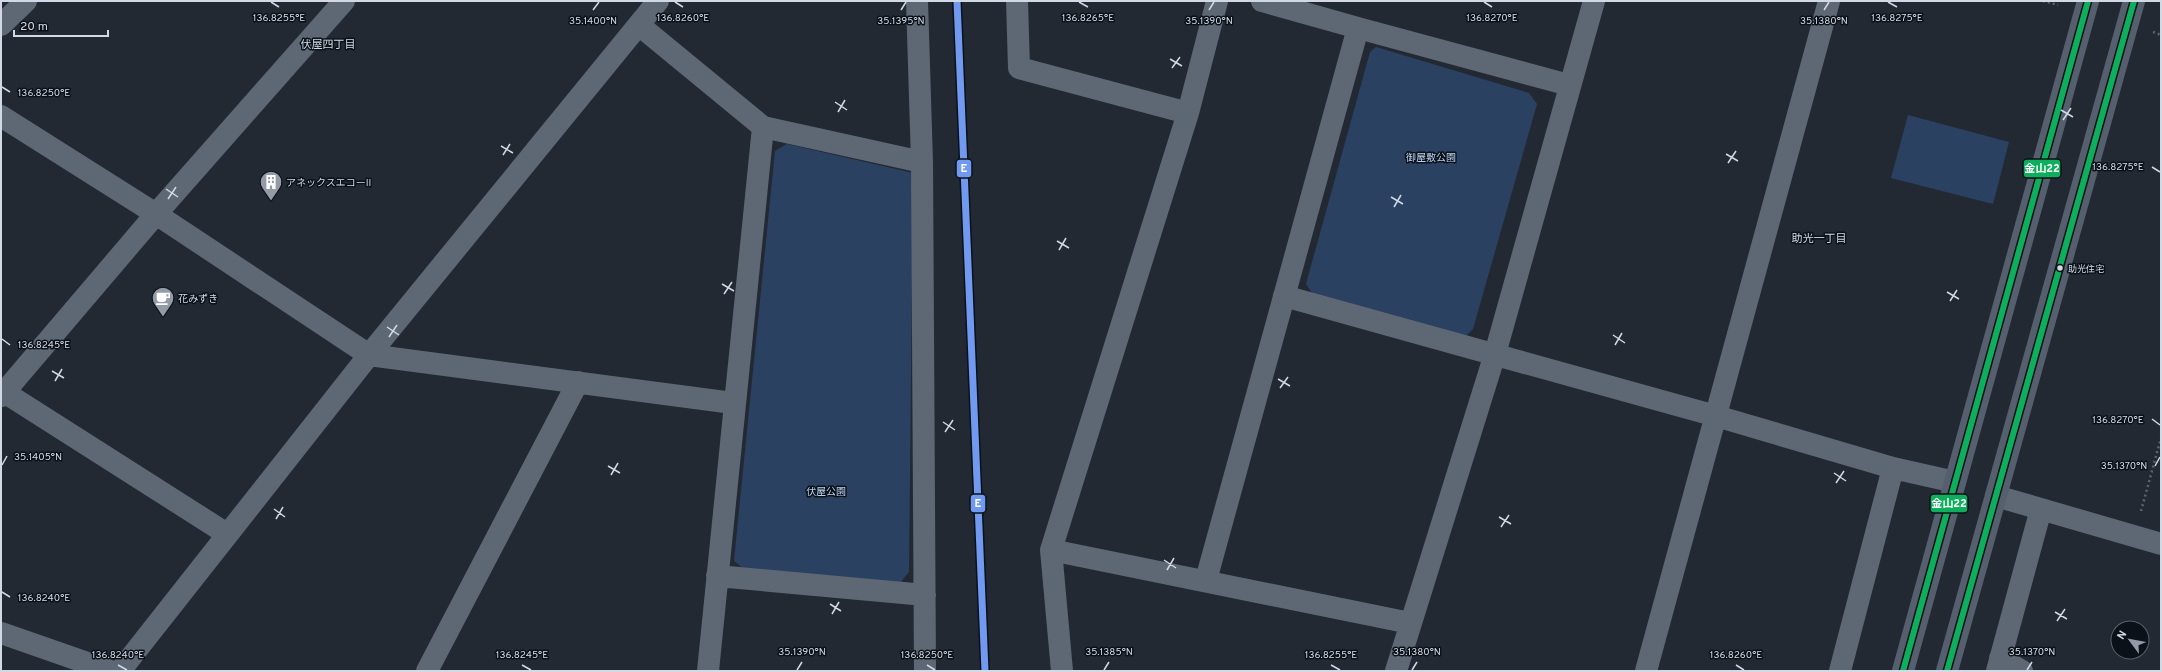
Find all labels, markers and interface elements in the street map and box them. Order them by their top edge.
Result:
scale bar [14,12,108,38]
text: 136.8255°E [253,12,305,25]
text: 136.8260°E [657,12,709,25]
text: 136.8265°E [1062,12,1114,25]
text: 136.8270°E [1466,12,1518,25]
text: 136.8275°E [1871,12,1923,25]
text: 35.1400°N [569,15,617,28]
text: 35.1395°N [877,15,925,28]
text: 35.1390°N [1185,15,1233,28]
text: 35.1380°N [1800,15,1848,28]
text: 20 m [20,19,48,35]
district label: 伏屋四丁目 [301,38,356,52]
text: 136.8250°E [18,87,70,100]
park label: 御屋敷公園 [1406,152,1456,165]
line badge: E [956,159,972,178]
line badge: 金山22 [2023,159,2061,178]
text: 136.8275°E [2092,161,2144,174]
text: E [961,162,968,176]
text: 金山22 [2024,162,2060,176]
building icon: アネックスエコーII [258,169,284,202]
place label: アネックスエコーII [286,177,371,190]
district label: 助光一丁目 [1792,232,1847,246]
marker: 助光住宅 [2055,263,2065,273]
place label: 助光住宅 [2068,264,2104,275]
cafe icon: 花みずき [150,285,176,318]
place label: 花みずき [178,293,218,306]
text: 136.8245°E [18,339,70,352]
text: 136.8270°E [2092,414,2144,427]
text: 35.1405°N [14,451,62,464]
text: 35.1370°N [2101,460,2147,473]
park label: 伏屋公園 [806,486,846,499]
line badge: E [970,494,986,513]
line badge: 金山22 [1930,494,1968,513]
text: E [975,497,982,511]
text: 金山22 [1931,497,1967,511]
text: 136.8240°E [18,592,70,605]
north arrow [2110,620,2150,660]
text: N [2114,628,2130,642]
text: 35.1390°N [778,646,826,659]
text: 35.1385°N [1085,646,1133,659]
text: 35.1380°N [1393,646,1441,659]
text: 35.1370°N [2009,646,2055,659]
text: 136.8240°E [92,649,144,662]
text: 136.8245°E [496,649,548,662]
text: 136.8250°E [901,649,953,662]
text: 136.8255°E [1305,649,1357,662]
text: 136.8260°E [1710,649,1762,662]

